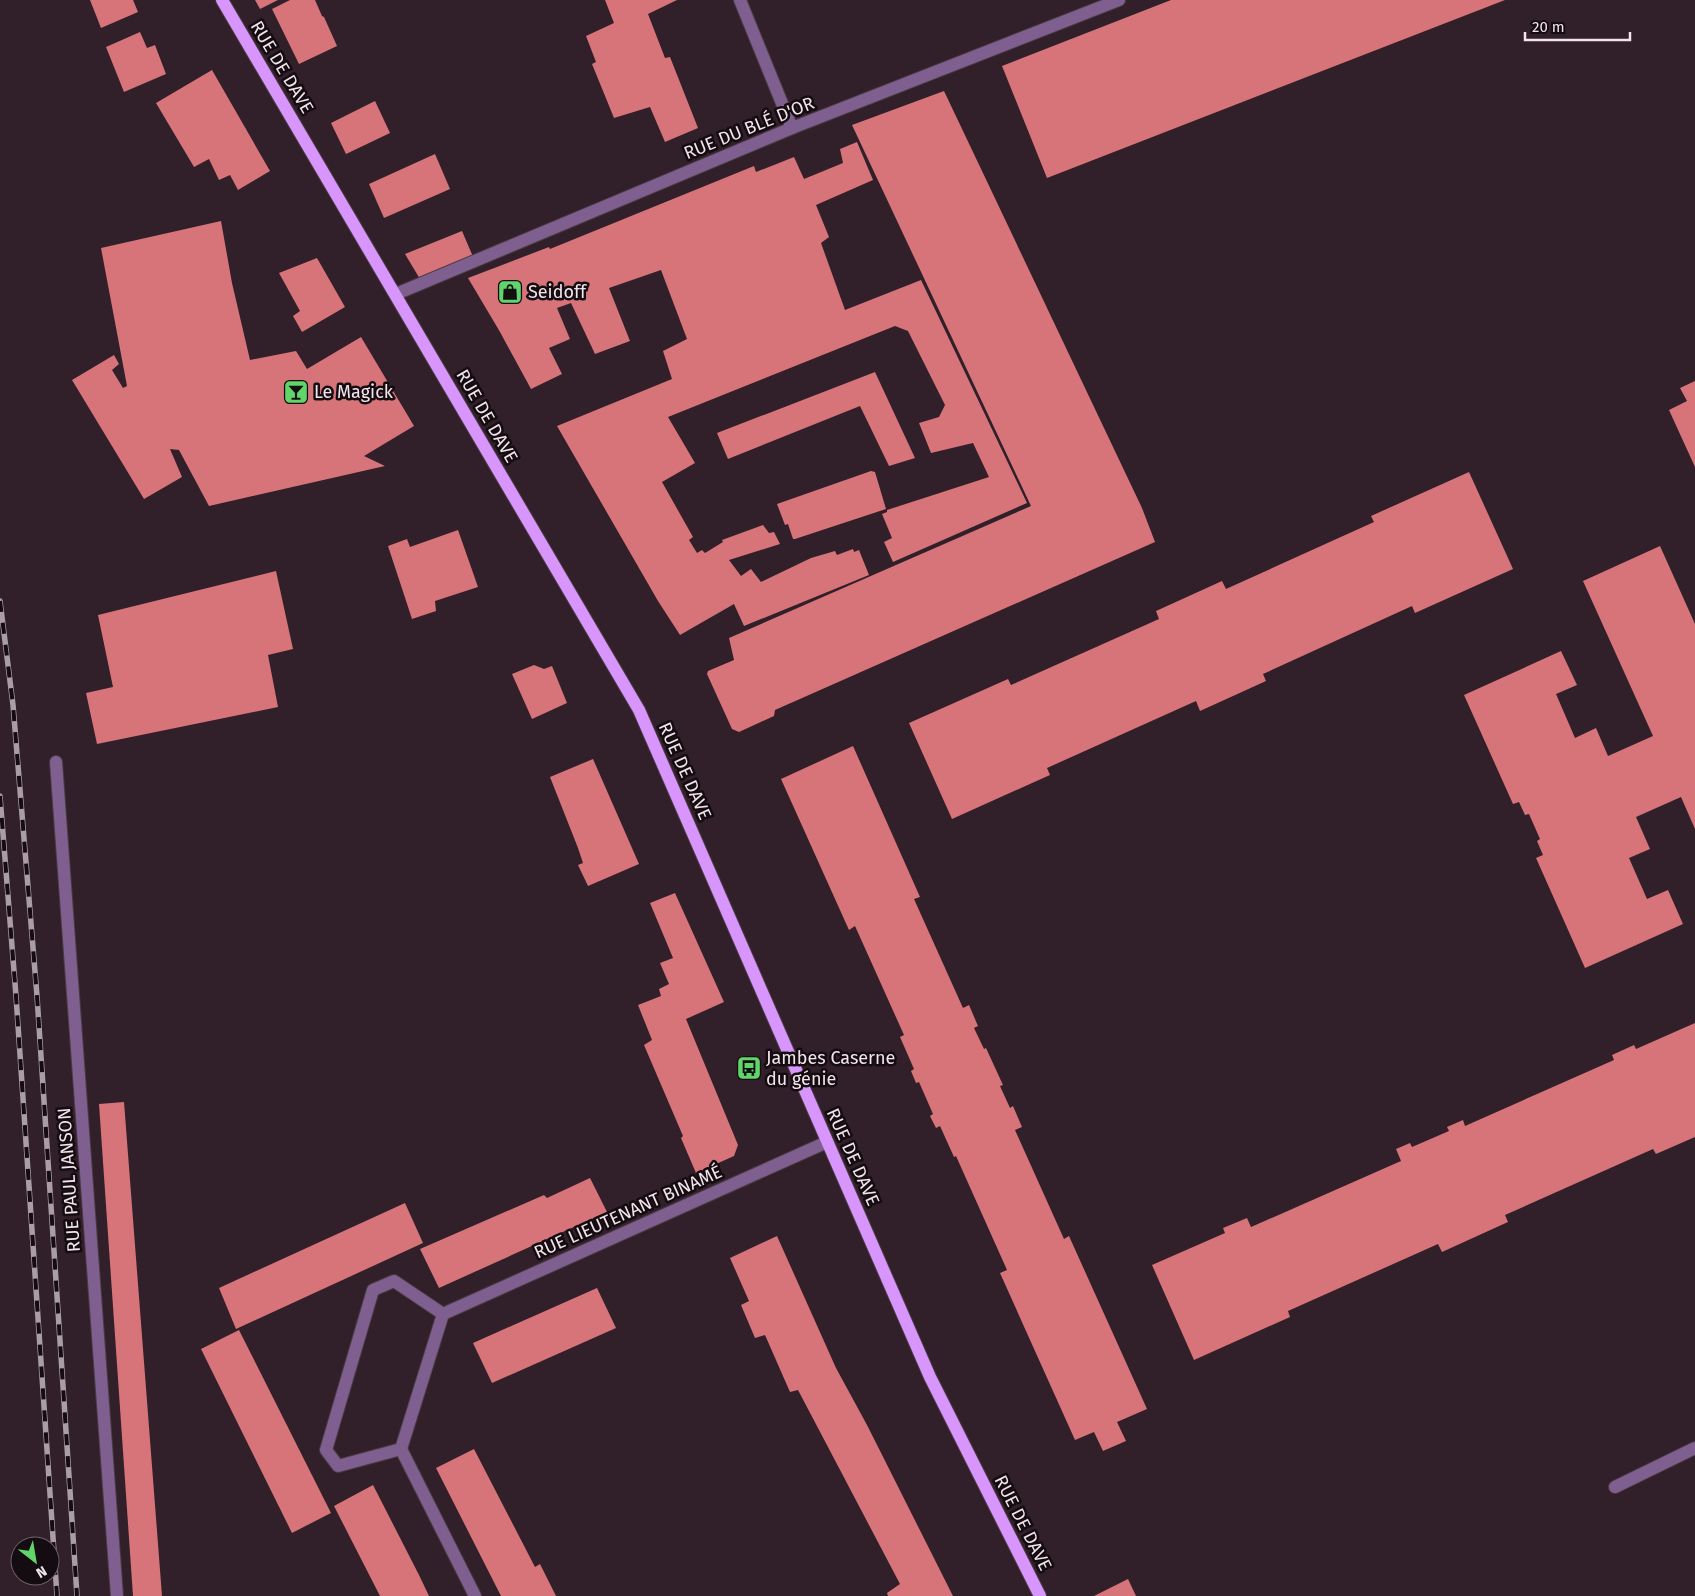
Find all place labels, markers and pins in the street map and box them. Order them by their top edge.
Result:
shop icon: Seidoff [497,279,523,305]
place label: Seidoff [528,281,588,303]
bar icon: Le Magick [283,379,309,405]
place label: Le Magick [314,381,394,403]
place label: Jambes Caserne du génie [766,1047,895,1090]
bus stop icon: Jambes Caserne du génie [736,1055,762,1081]

